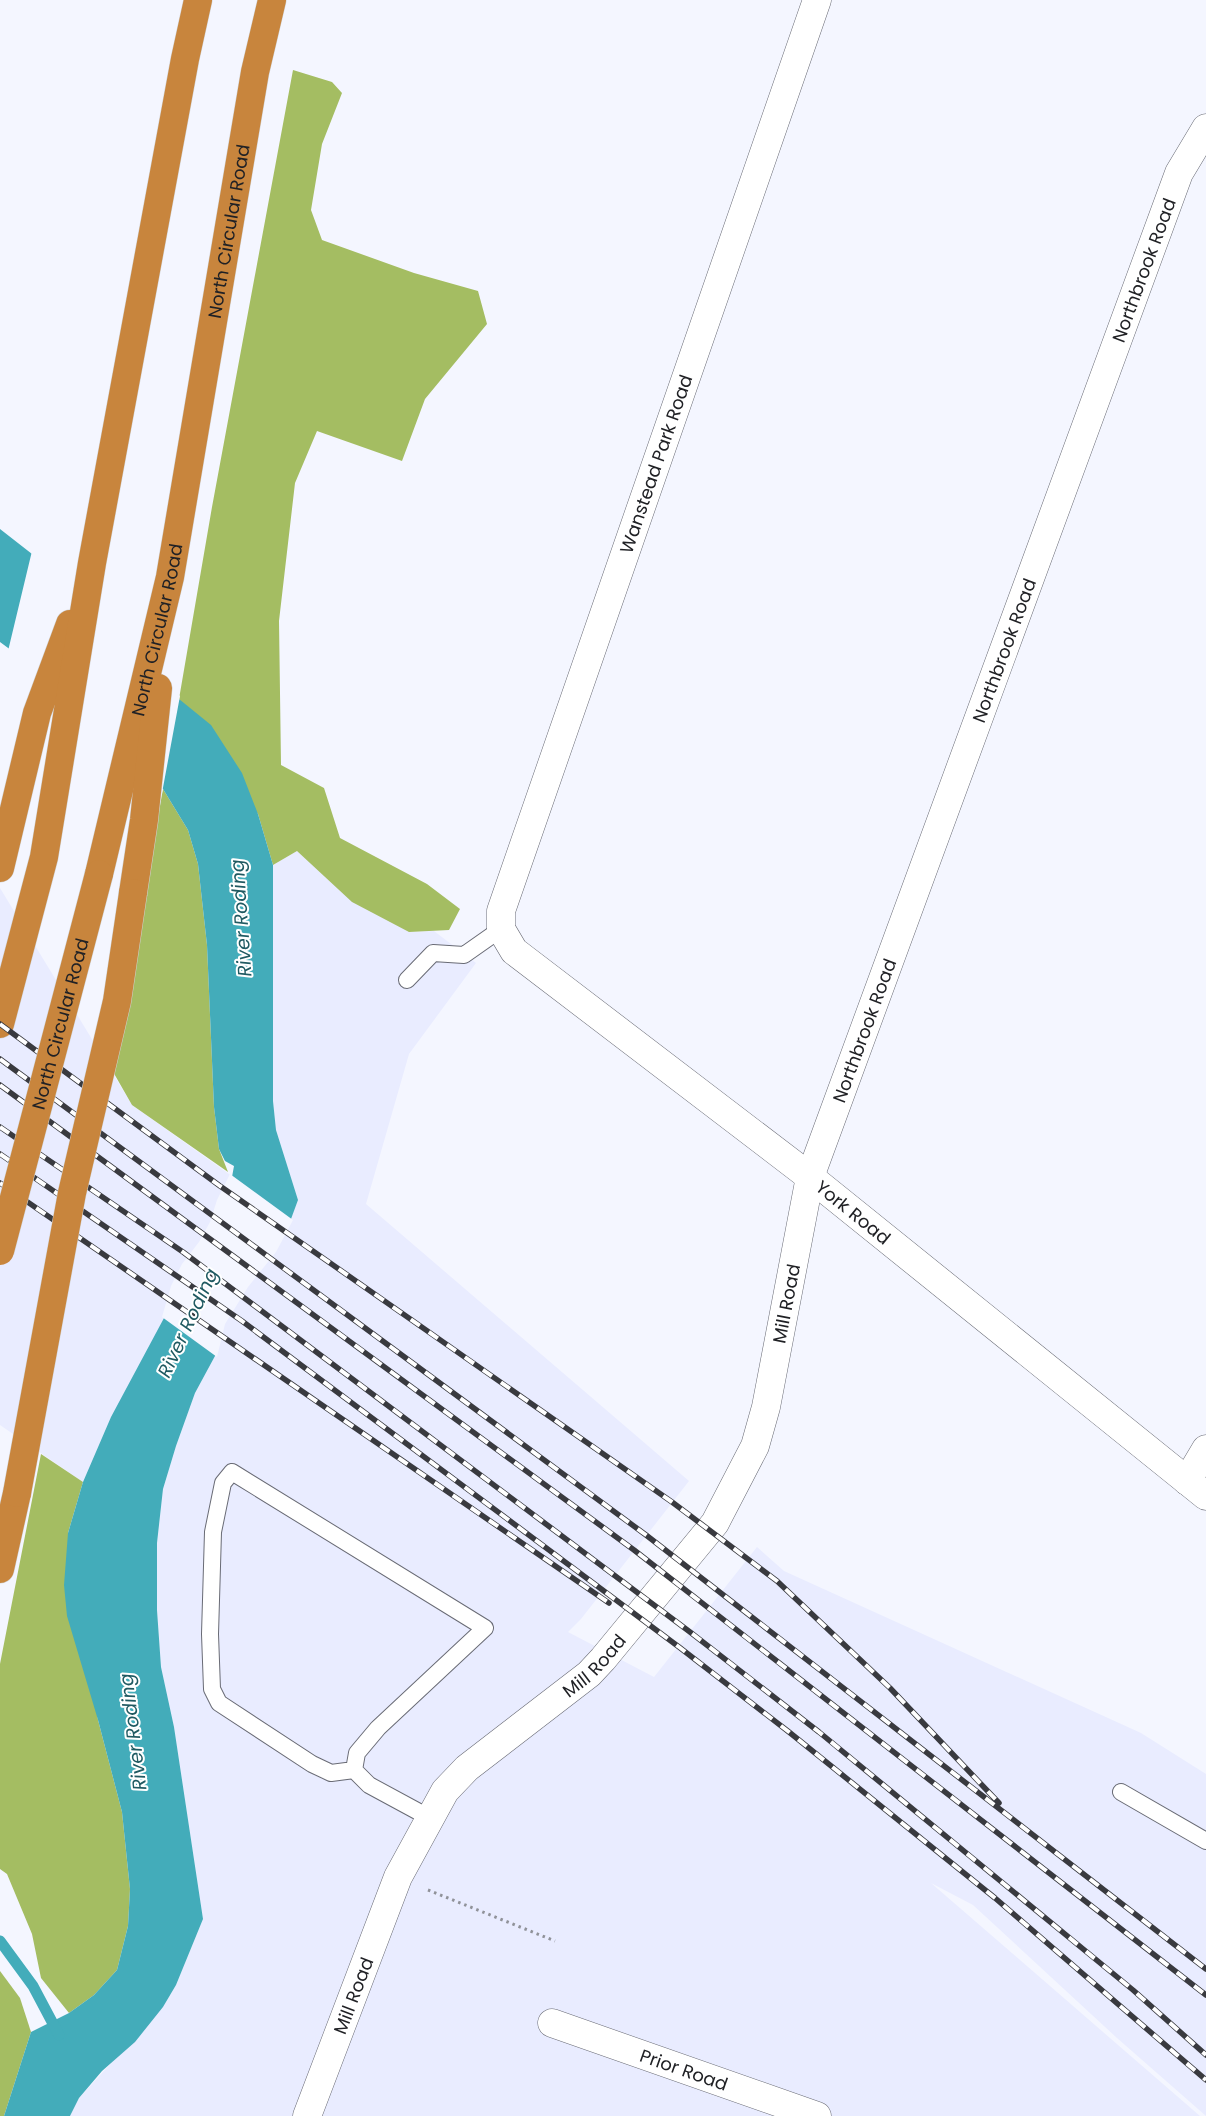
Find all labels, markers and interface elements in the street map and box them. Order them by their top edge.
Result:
street label: North Circular Road [201,142,255,320]
street label: Northbrook Road [1105,194,1181,346]
street label: Wanstead Park Road [614,371,698,557]
street label: North Circular Road [125,542,188,719]
street label: Northbrook Road [966,575,1042,726]
water label: River Roding [223,858,259,978]
street label: North Circular Road [25,935,94,1112]
street label: Northbrook Road [826,955,902,1106]
street label: York Road [811,1174,896,1250]
street label: Mill Road [766,1262,806,1345]
water label: River Roding [151,1264,225,1382]
street label: Mill Road [557,1629,631,1703]
water label: River Roding [112,1672,154,1792]
street label: Mill Road [327,1953,379,2037]
street label: Prior Road [637,2042,731,2096]

